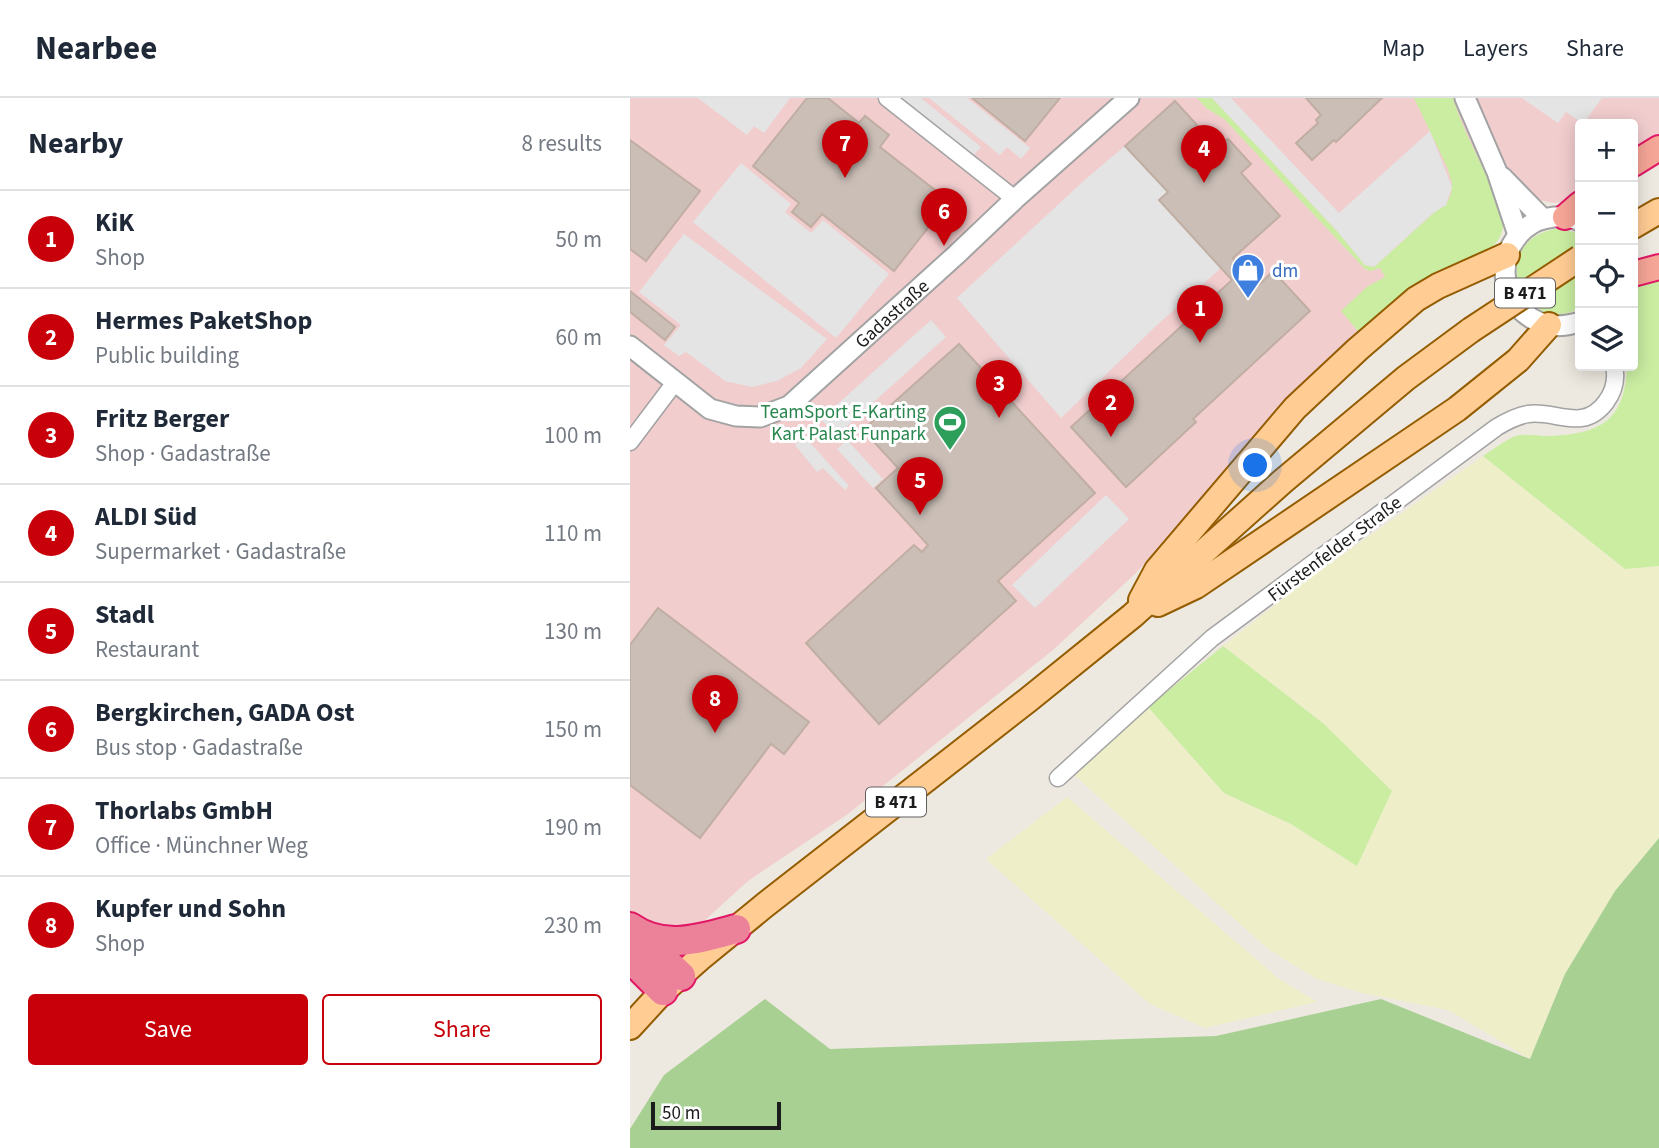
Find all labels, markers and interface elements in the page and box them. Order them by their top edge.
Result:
text: Nearbee [35,25,157,72]
text: Map [1382,31,1425,66]
text: Layers [1463,31,1528,66]
text: Share [1566,31,1624,66]
map controls [1575,119,1638,371]
button: + [1575,119,1638,182]
pin: 7 [822,120,868,178]
text: Nearby [28,122,123,165]
pin: 4 [1181,125,1227,183]
text: 8 results [522,127,602,160]
button: − [1575,182,1638,245]
pin: 6 [921,188,967,246]
text: KiK [95,204,134,241]
text: 1 [45,223,57,256]
text: 50 m [555,223,602,256]
text: Shop [95,241,145,274]
button: locate [1575,245,1638,308]
shop icon: dm [1229,251,1267,300]
place label: dm [1272,258,1298,285]
street label: Gadastraße [849,274,936,355]
road number: B 471 [1495,278,1555,308]
pin: 1 [1177,285,1223,343]
text: Hermes PaketShop [95,302,312,339]
button: layers [1575,308,1638,371]
text: 2 [45,321,57,354]
text: 60 m [555,321,602,354]
text: Public building [95,339,239,372]
pin: 3 [976,360,1022,418]
pin: 2 [1088,379,1134,437]
place label: TeamSport E-Karting Kart Palast Funpark [761,399,927,448]
text: Fritz Berger [95,400,229,437]
sports icon: TeamSport E-Karting Kart Palast Funpark [931,403,969,452]
text: 3 [45,419,57,452]
text: 100 m [544,419,602,452]
text: Shop · Gadastraße [95,437,271,470]
your location [1238,448,1272,482]
pin: 5 [897,457,943,515]
street label: Fürstenfelder Straße [1262,490,1408,609]
text: ALDI Süd [95,498,197,535]
text: 4 [45,517,57,550]
text: 110 m [544,517,602,550]
text: Supermarket · Gadastraße [95,535,346,568]
text: Stadl [95,596,154,633]
text: 5 [45,615,57,648]
text: 130 m [544,615,602,648]
text: Restaurant [95,633,199,666]
pin: 8 [692,675,738,733]
text: Bergkirchen, GADA Ost [95,694,354,731]
text: 6 [45,713,57,746]
text: 150 m [544,713,602,746]
text: Bus stop · Gadastraße [95,731,303,764]
road number: B 471 [866,788,926,816]
text: Thorlabs GmbH [95,792,273,829]
text: 7 [45,811,57,844]
text: 190 m [544,811,602,844]
text: Office · Münchner Weg [95,829,308,862]
text: Kupfer und Sohn [95,890,286,927]
text: 8 [45,909,57,942]
text: 230 m [544,909,602,942]
text: Shop [95,927,145,960]
button: Save [28,994,308,1065]
button: Share [322,994,602,1065]
scale bar [651,1099,780,1131]
text: 50 m [662,1100,700,1127]

